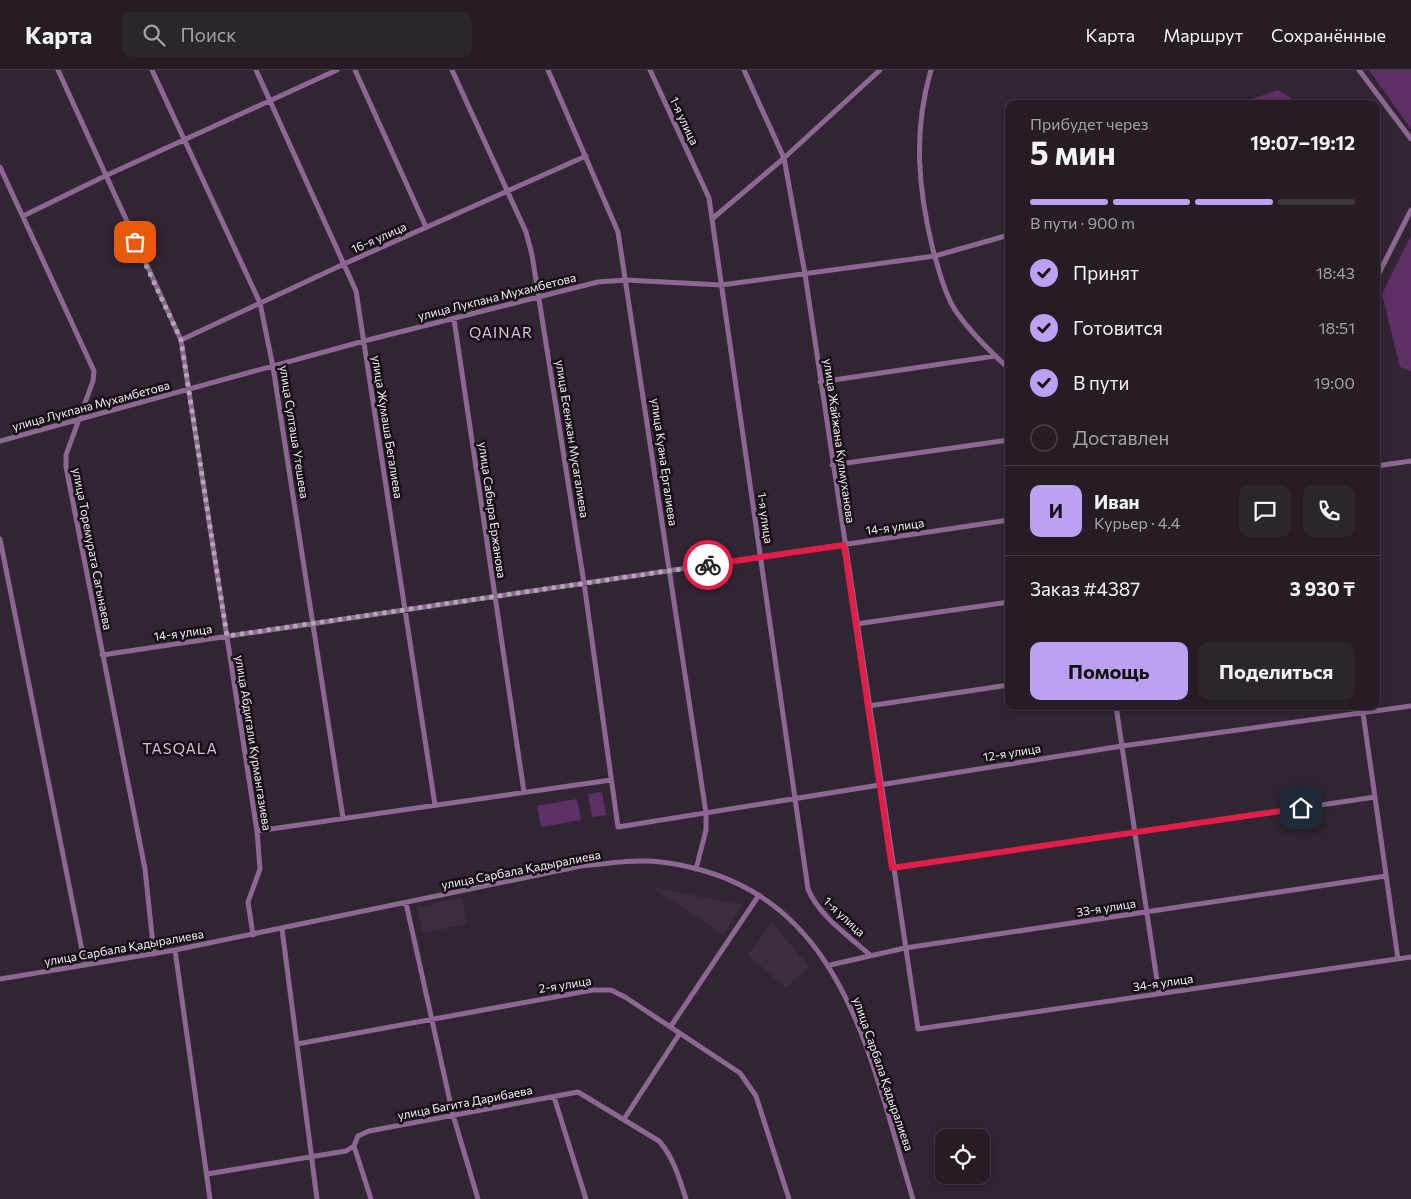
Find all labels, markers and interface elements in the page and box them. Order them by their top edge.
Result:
search box [122,12,472,57]
text: Карта [25,20,92,49]
icon: search [140,21,168,49]
text: Поиск [180,23,236,46]
text: Карта [1086,24,1135,46]
text: Маршрут [1163,24,1243,46]
text: Сохранённые [1271,24,1386,46]
street label: 1-я улица [668,94,702,147]
text: Прибудет через [1030,114,1149,133]
text: 19:07–19:12 [1250,131,1355,154]
text: 5 мин [1030,132,1116,172]
text: В пути · 900 m [1030,213,1135,232]
street label: 16-я улица [349,219,408,255]
pin [114,221,156,263]
icon: bag [121,228,149,256]
icon: check [1030,259,1058,287]
text: Принят [1073,261,1139,284]
text: 18:43 [1316,263,1355,282]
street label: улица Лукпана Мухамбетова [416,270,577,322]
icon: check [1030,314,1058,342]
text: Готовится [1073,316,1163,339]
text: 18:51 [1319,318,1355,337]
district label: QAINAR [469,323,533,341]
street label: улица Жумаша Бегалиева [370,354,406,499]
street label: улица Жайжана Кулмуханова [822,358,858,524]
street label: улица Есенжан Мусагалиева [554,359,592,519]
street label: улица Султаша Утешева [278,364,312,499]
icon: check [1030,369,1058,397]
text: В пути [1073,371,1129,394]
text: 19:00 [1314,373,1355,392]
street label: улица Лукпана Мухамбетова [10,377,171,433]
street label: улица Куана Ергалиева [649,397,681,527]
text: Доставлен [1073,426,1169,449]
street label: улица Сабыра Ержанова [477,441,509,579]
street label: улица Торемурата Сагынаева [70,467,116,631]
button: chat [1239,485,1291,537]
button: phone [1303,485,1355,537]
text: Иван [1094,490,1140,513]
street label: 1-я улица [755,491,777,544]
text: И [1049,499,1063,522]
text: Курьер · 4.4 [1094,513,1180,532]
street label: 14-я улица [865,515,925,537]
courier [683,540,733,590]
icon: bike [694,551,722,579]
text: Заказ #4387 [1030,577,1140,600]
text: 3 930 ₸ [1290,577,1355,600]
street label: 14-я улица [153,621,213,643]
button: Помощь [1030,642,1188,700]
button: Поделиться [1198,642,1355,700]
street label: улица Абдигали Курмангазиева [233,654,275,832]
district label: TASQALA [142,739,218,757]
street label: 12-я улица [982,741,1042,763]
pin [1280,787,1322,829]
icon: home [1287,794,1315,822]
street label: улица Сарбала Қадыралиева [440,847,602,891]
street label: 1-я улица [821,894,868,939]
street label: 33-я улица [1075,895,1137,919]
street label: улица Сарбала Қадыралиева [43,926,205,968]
street label: 34-я улица [1132,971,1194,993]
street label: 2-я улица [537,973,592,995]
street label: улица Сарбала Қадыралиева [851,995,917,1153]
street label: улица Багита Дарибаева [396,1082,533,1122]
map controls [935,1129,990,1184]
button: locate [935,1129,990,1184]

